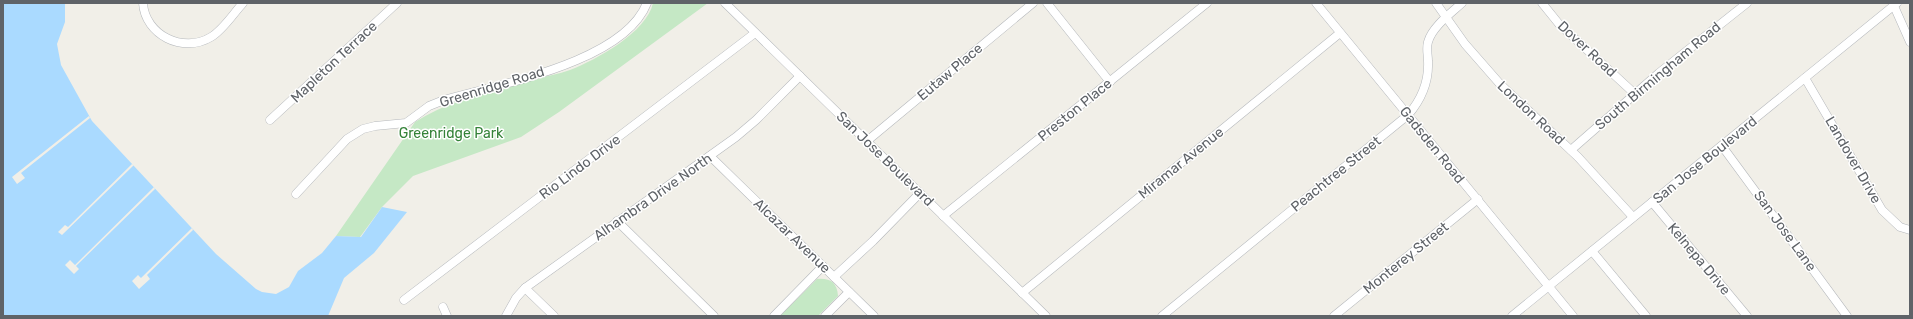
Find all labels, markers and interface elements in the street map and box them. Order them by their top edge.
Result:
street label: Dover Road [1554,17,1620,81]
street label: Mapleton Terrace [287,18,381,106]
street label: South Birmingham Road [1592,18,1724,134]
street label: Eutaw Place [914,40,986,104]
street label: Greenridge Road [438,63,546,111]
street label: Preston Place [1035,75,1116,145]
street label: London Road [1494,78,1568,148]
street label: Gadsden Road [1396,103,1468,187]
street label: San Jose Boulevard [833,108,937,210]
street label: San Jose Boulevard [1649,113,1761,207]
street label: Landover Drive [1821,113,1885,207]
street label: Miramar Avenue [1135,123,1227,203]
park label: Greenridge Park [399,125,504,142]
street label: Rio Lindo Drive [536,131,624,203]
street label: Peachtree Street [1288,132,1385,215]
street label: Alhambra Drive North [591,150,715,244]
street label: San Jose Lane [1750,187,1820,275]
street label: Alcazar Avenue [750,195,834,277]
street label: Monterey Street [1360,218,1452,298]
street label: Kelnepa Drive [1664,220,1734,299]

